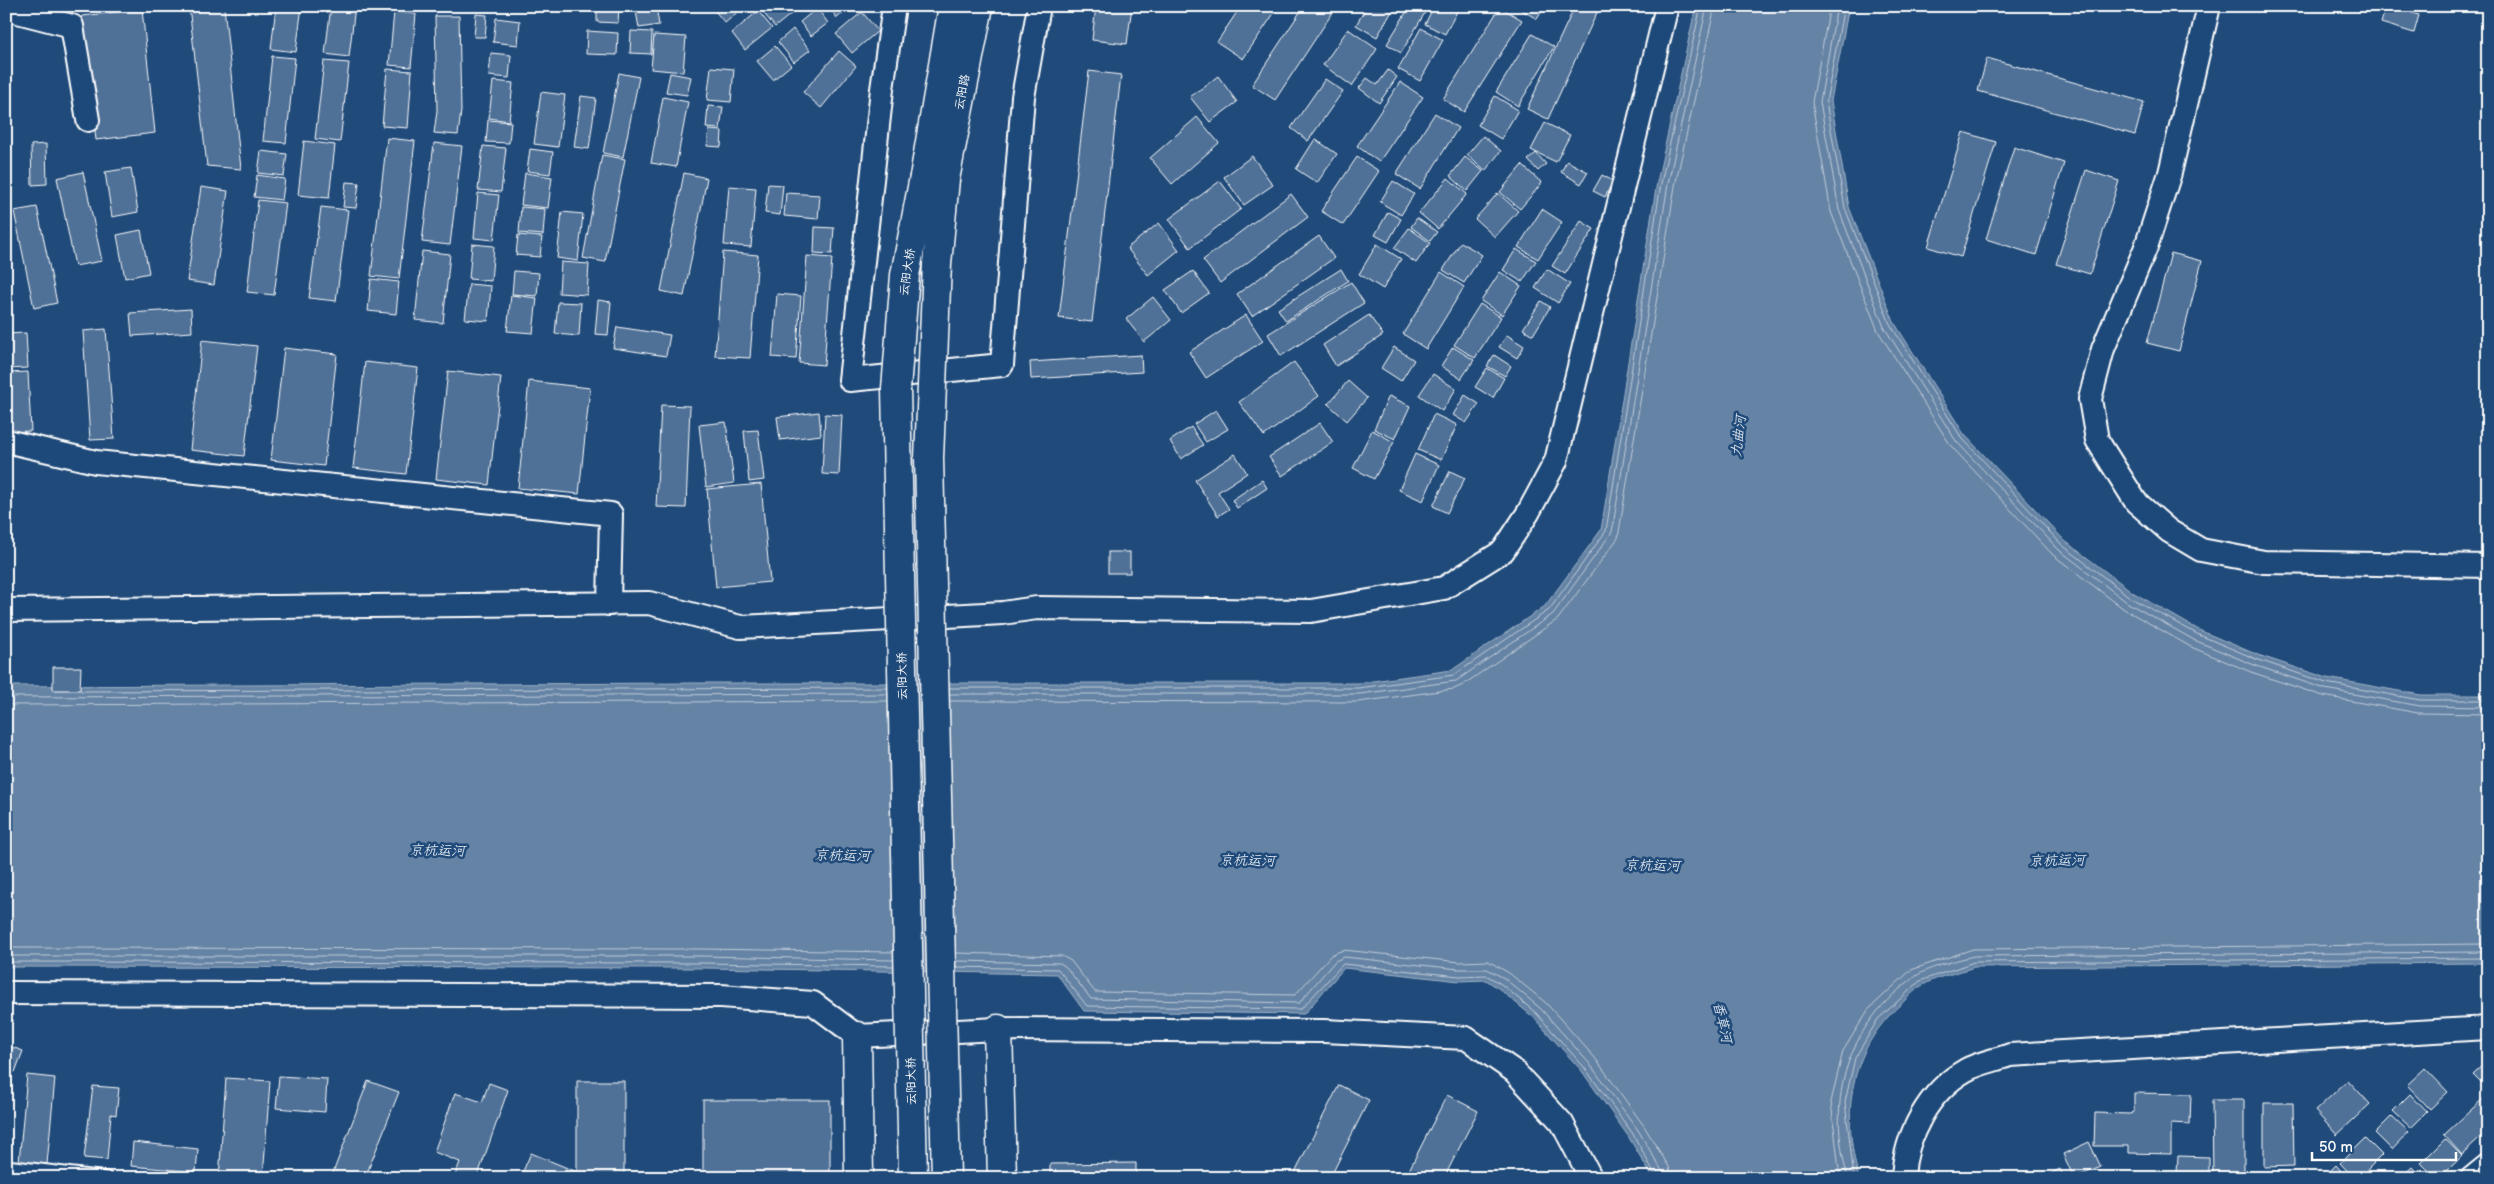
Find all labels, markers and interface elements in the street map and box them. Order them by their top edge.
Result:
street label: 云阳路 [952,73,973,111]
street label: 云阳大桥 [897,246,918,297]
water label: 九曲河 [1728,412,1750,458]
street label: 云阳大桥 [895,651,910,700]
water label: 京杭运河 [409,842,467,860]
water label: 京杭运河 [814,847,872,865]
water label: 京杭运河 [2029,851,2087,869]
water label: 京杭运河 [1219,852,1277,870]
water label: 京杭运河 [1624,857,1682,875]
water label: 香草河 [1710,1000,1736,1046]
street label: 云阳大桥 [904,1056,919,1105]
scale bar [2312,1129,2455,1161]
text: 50 m [2319,1138,2353,1157]

